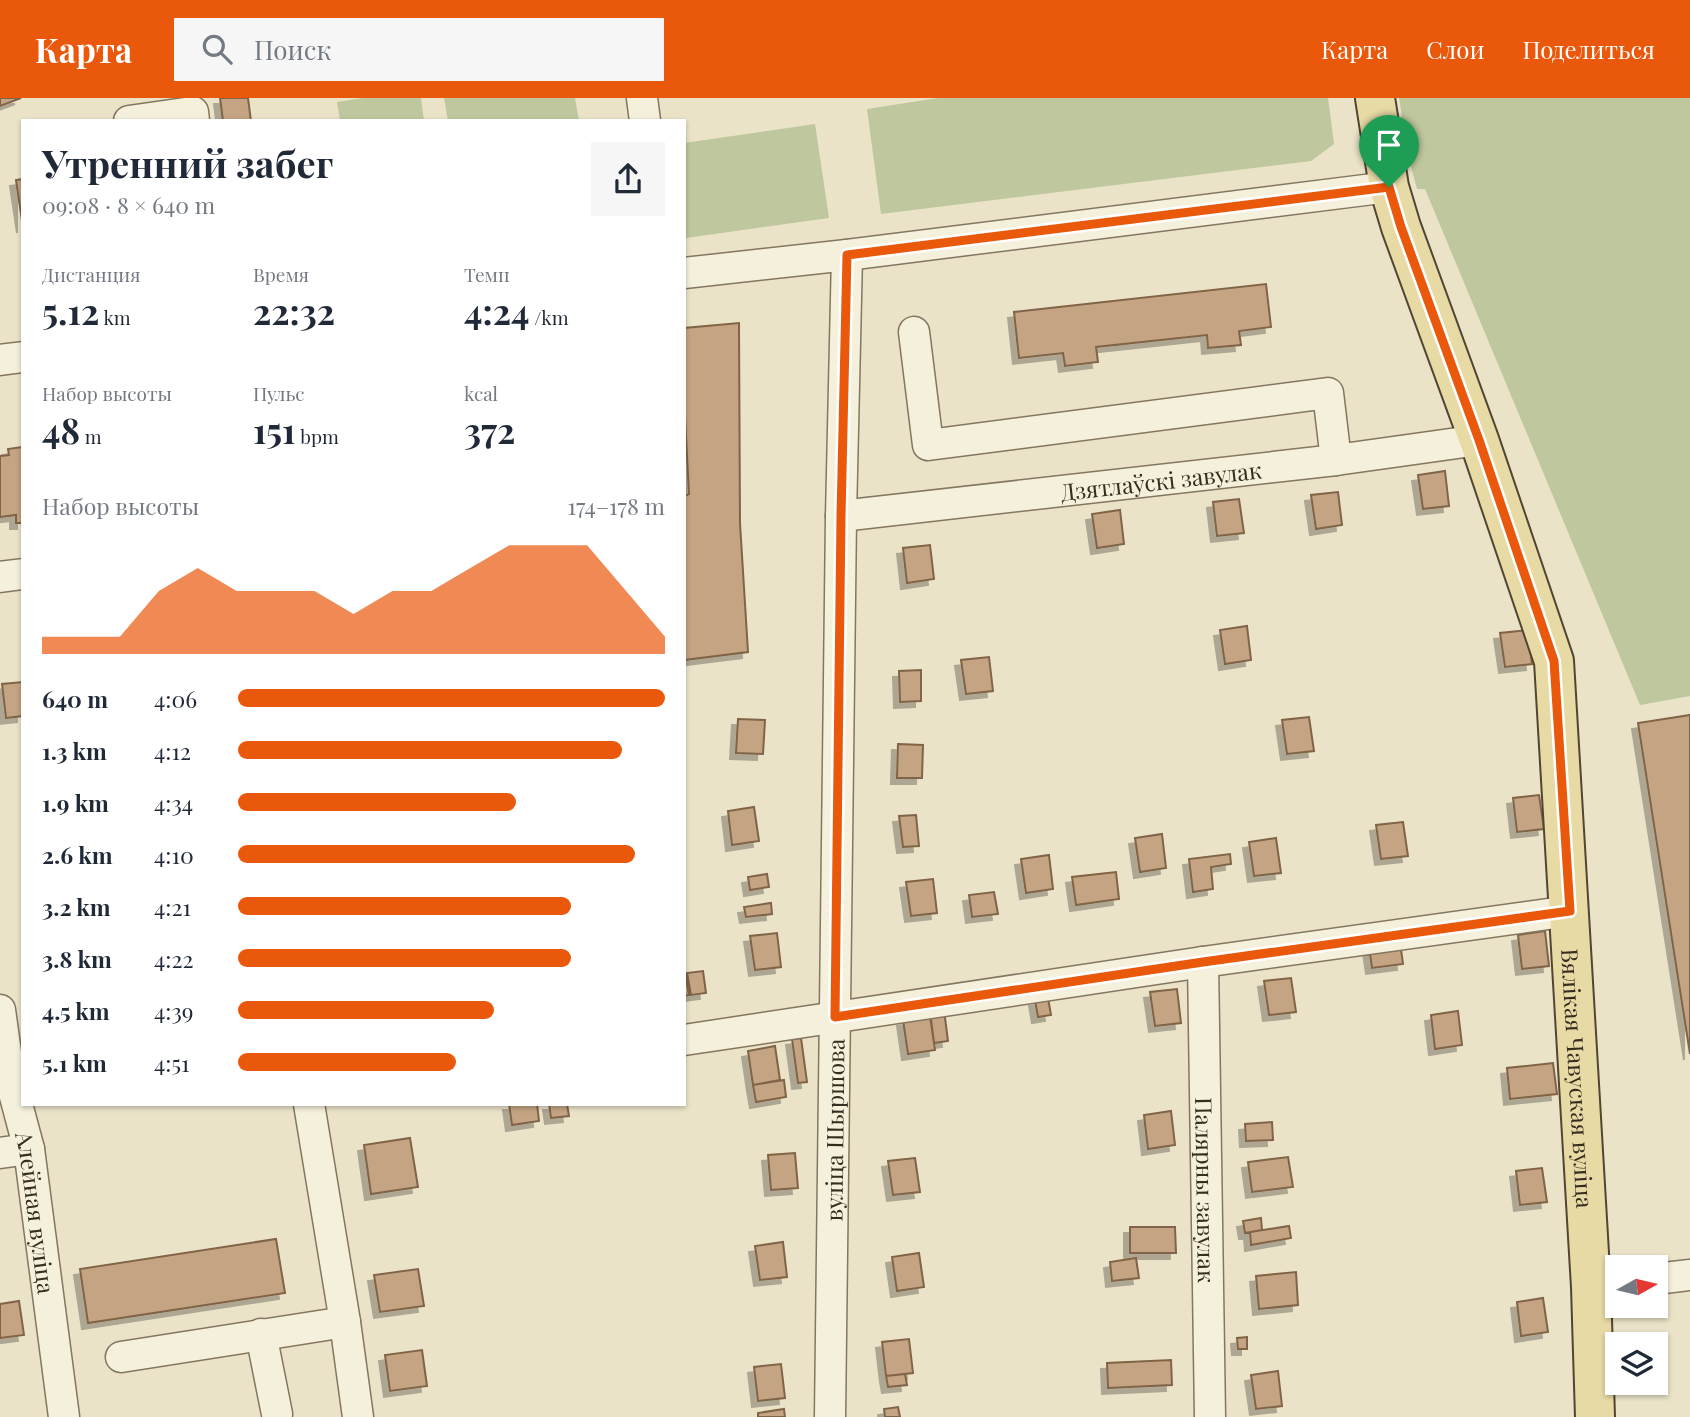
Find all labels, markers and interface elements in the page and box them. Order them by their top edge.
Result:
search box [174,18,664,81]
text: Карта [35,27,132,71]
icon: search [198,30,236,68]
text: Поиск [254,32,331,67]
text: Карта [1321,33,1388,65]
text: Слои [1426,33,1485,65]
text: Поделиться [1523,33,1655,65]
pin [1359,115,1419,187]
icon: arrive [1370,126,1408,164]
text: Утренний забег [42,137,333,188]
button: share [591,142,665,216]
text: 09:08 · 8 × 640 m [42,189,215,220]
text: Дистанция [42,261,140,287]
text: Время [253,261,309,287]
text: Темп [464,261,510,287]
text: 5.12 [42,287,99,334]
text: 22:32 [253,287,335,334]
text: 4:24 [464,287,529,334]
text: km [99,304,131,330]
text: /km [529,304,569,330]
text: Набор высоты [42,380,172,406]
text: Пульс [253,380,305,406]
text: kcal [464,380,498,406]
text: 48 [42,406,80,453]
text: 151 [253,406,295,453]
text: 372 [464,406,515,453]
text: m [80,423,102,449]
text: bpm [295,423,339,449]
street label: Дзятлаўскі завулак [1059,453,1263,507]
text: Набор высоты [42,490,199,521]
text: 174–178 m [567,490,665,521]
text: 640 m [42,683,108,714]
text: 4:06 [154,683,197,714]
text: 1.3 km [42,735,107,766]
text: 4:12 [154,735,191,766]
text: 1.9 km [42,787,109,818]
text: 4:34 [154,787,193,818]
text: 2.6 km [42,839,113,870]
text: 4:10 [154,839,194,870]
text: 3.2 km [42,891,111,922]
text: 4:21 [154,891,191,922]
text: 3.8 km [42,943,112,974]
text: 4:22 [154,943,194,974]
street label: Вялікая Чавуская вуліца [1556,947,1602,1209]
text: 4.5 km [42,995,110,1026]
text: 4:39 [154,995,194,1026]
street label: вуліца Шыршова [817,1038,850,1221]
text: 5.1 km [42,1047,107,1078]
text: 4:51 [154,1047,190,1078]
street label: Палярны завулак [1190,1097,1223,1283]
street label: Алейная вуліца [9,1126,63,1296]
north arrow [1605,1255,1668,1318]
map controls [1605,1255,1668,1395]
button: layers [1605,1332,1668,1395]

